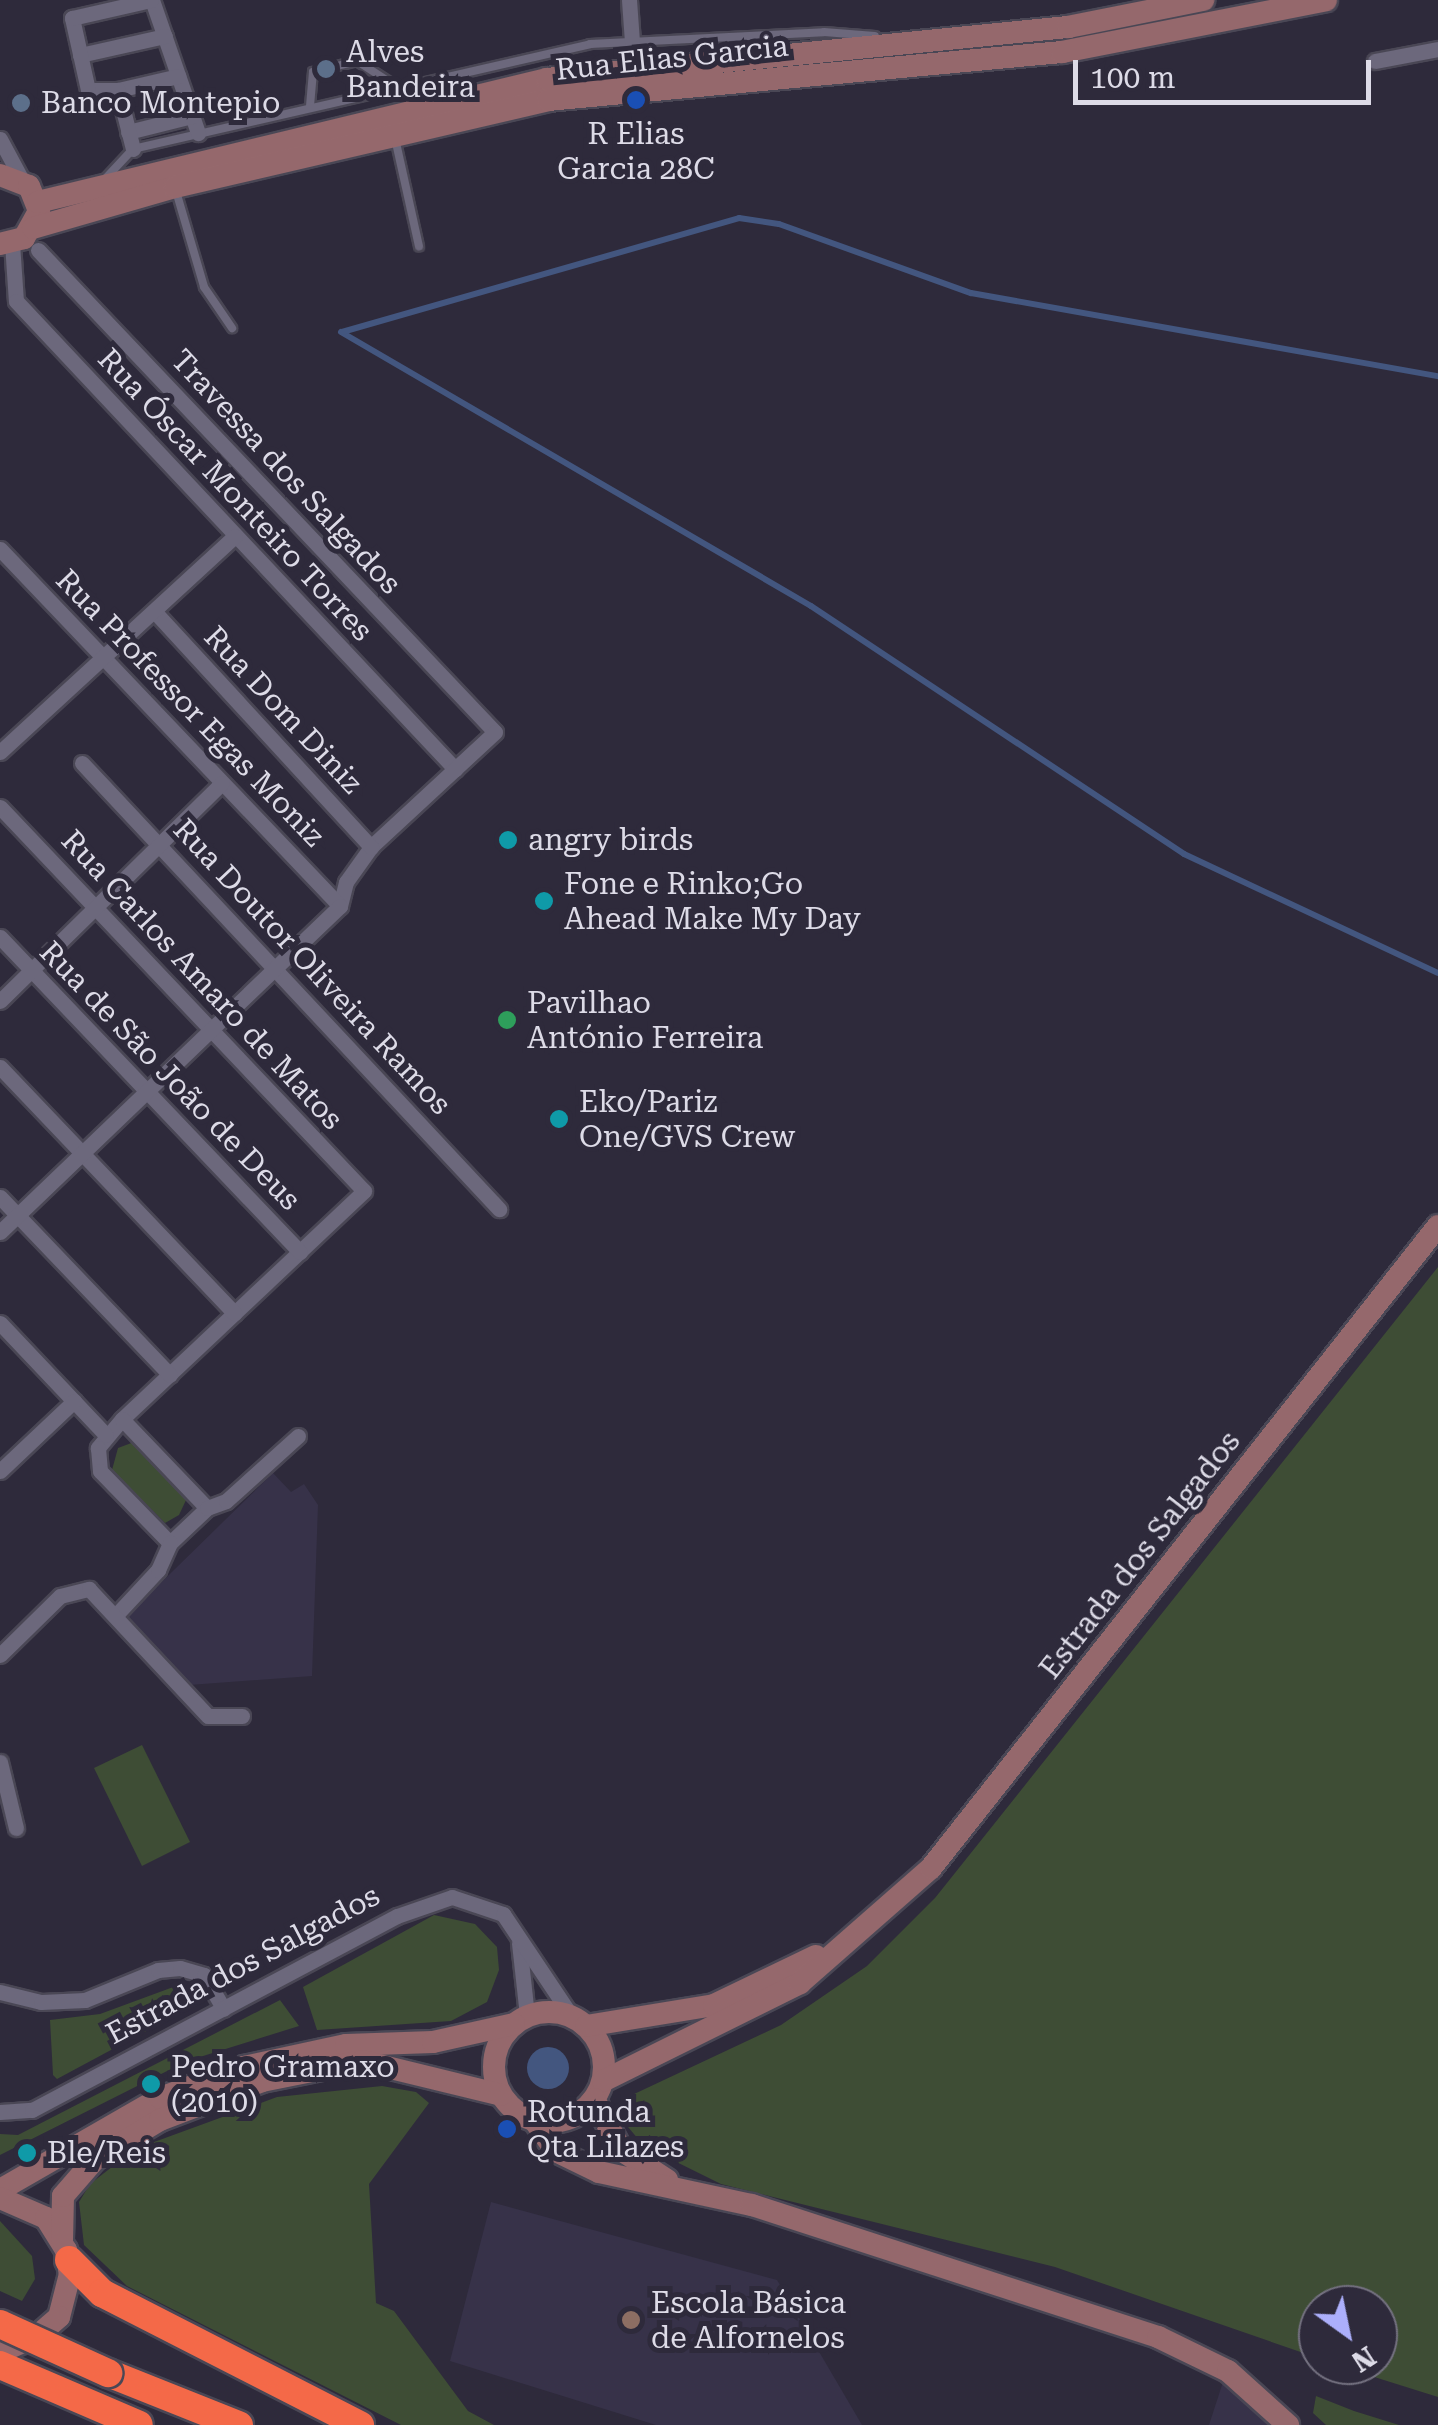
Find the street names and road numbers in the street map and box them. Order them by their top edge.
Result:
street label: Rua Elias Garcia [554,28,790,88]
street label: Rua Óscar Monteiro Torres [90,341,380,649]
street label: Travessa dos Salgados [163,342,409,602]
street label: Rua Professor Egas Moniz [48,562,332,854]
street label: Rua Dom Diniz [196,619,370,801]
street label: Rua Doutor Oliveira Ramos [166,812,458,1122]
street label: Rua Carlos Amaro de Matos [54,823,350,1137]
street label: Rua de São João de Deus [32,934,308,1218]
street label: Estrada dos Salgados [1032,1424,1248,1686]
street label: Estrada dos Salgados [100,1878,386,2052]

